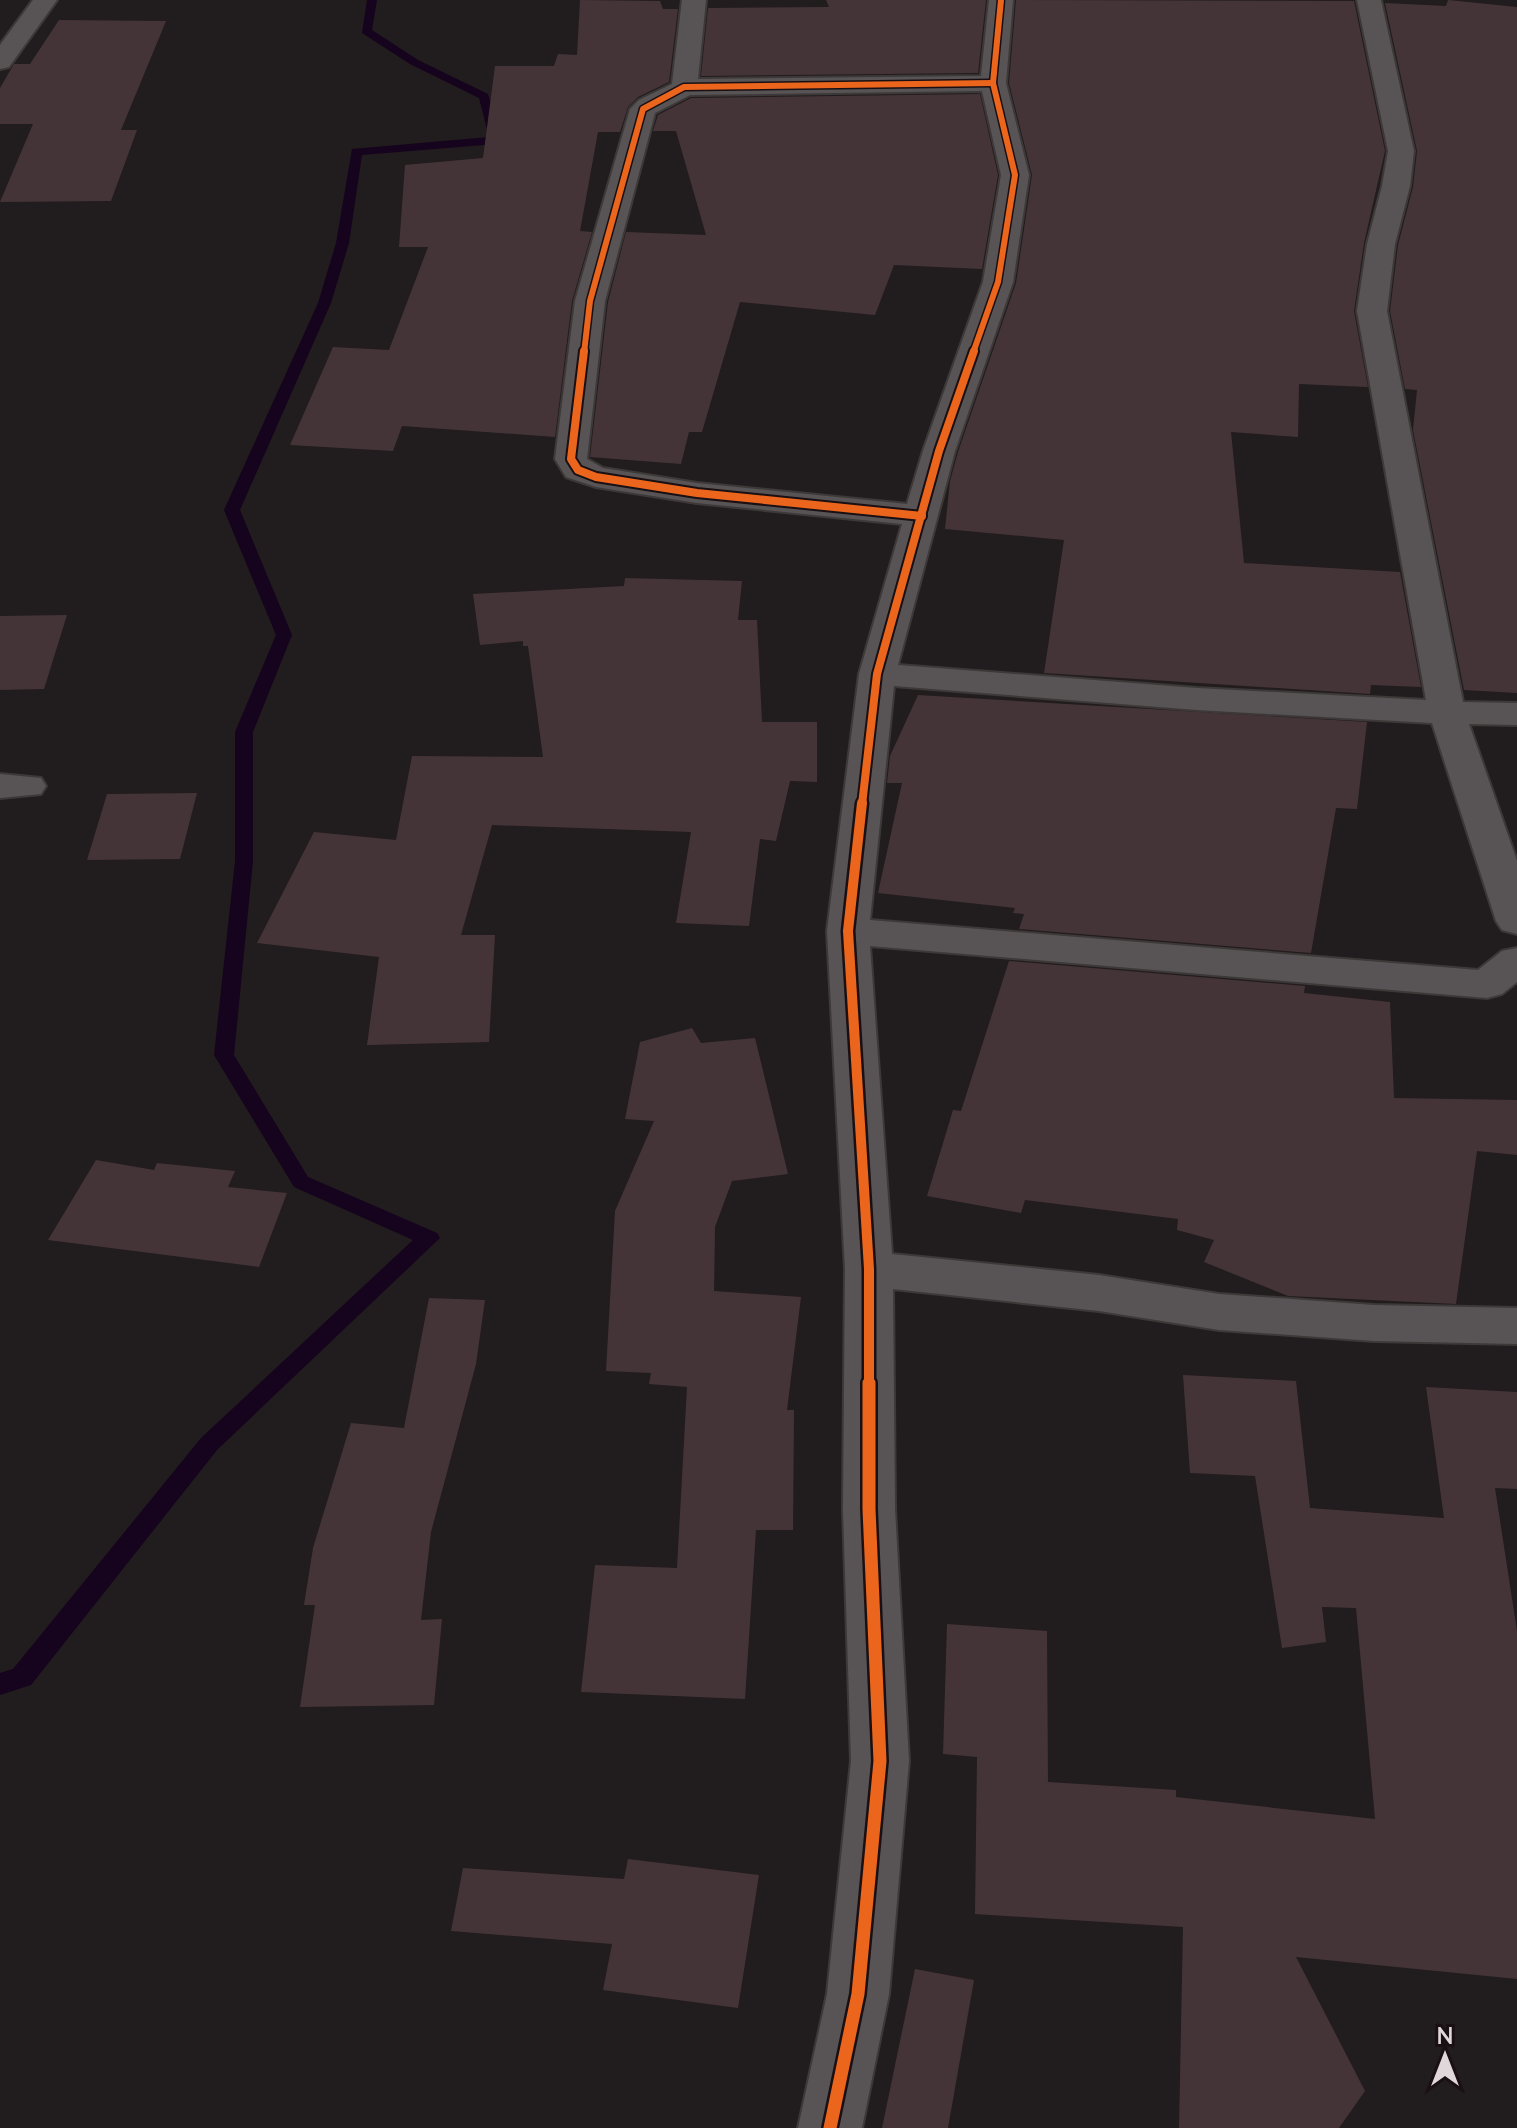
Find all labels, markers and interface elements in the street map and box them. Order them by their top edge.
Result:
north arrow [1405,2016,1485,2096]
text: N [1437,2022,1453,2049]

